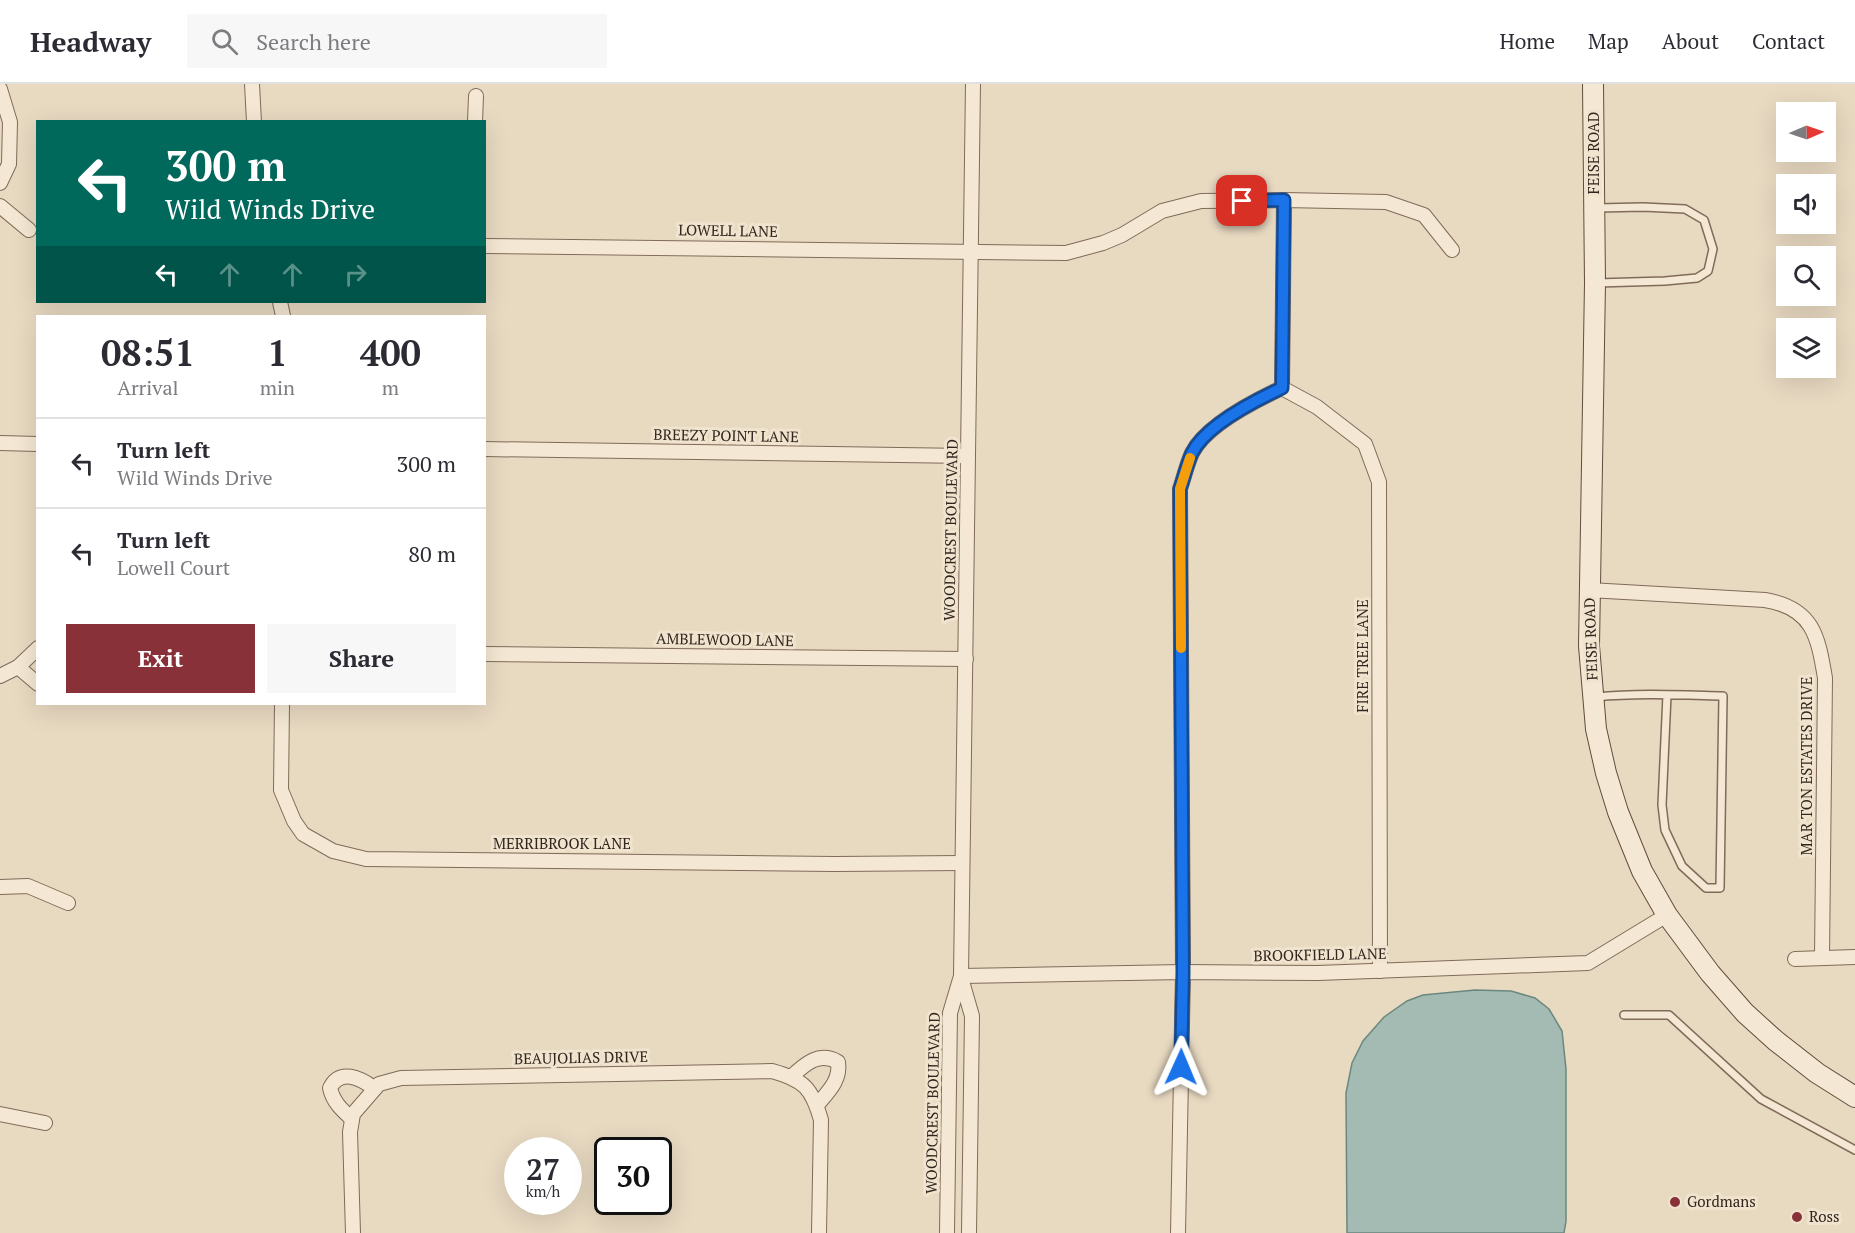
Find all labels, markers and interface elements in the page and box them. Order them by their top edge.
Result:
search box [187,14,607,68]
text: Headway [30,23,151,60]
icon: search [208,25,241,58]
text: Search here [256,27,371,56]
text: Home [1499,27,1555,55]
text: Map [1588,27,1629,55]
text: About [1662,27,1719,55]
text: Contact [1752,27,1825,55]
north arrow [1776,102,1836,162]
map controls [1776,102,1836,378]
street label: FEISE ROAD [1583,112,1603,194]
text: 300 m [165,137,286,193]
icon: left [66,144,144,222]
button: sound [1776,174,1836,234]
pin [1216,175,1267,226]
icon: arrive [1225,184,1258,217]
text: Wild Winds Drive [165,191,375,227]
street label: LOWELL LANE [678,219,778,241]
button: search [1776,246,1836,306]
icon: left [150,258,183,291]
icon: ahead [213,258,246,291]
icon: ahead [276,258,309,291]
icon: right [339,258,372,291]
button: layers [1776,318,1836,378]
text: 08:51 [101,329,195,376]
text: 1 [267,329,288,376]
text: 400 [360,329,421,376]
text: Arrival [117,374,179,401]
text: min [260,374,295,401]
text: m [382,374,399,401]
street label: BREEZY POINT LANE [653,424,799,446]
text: Turn left [117,435,210,464]
street label: WOODCREST BOULEVARD [938,439,962,621]
icon: left [66,447,99,480]
text: 300 m [396,449,456,478]
text: Wild Winds Drive [117,464,273,491]
text: Turn left [117,525,210,554]
icon: left [66,537,99,570]
text: 80 m [408,539,456,568]
text: Lowell Court [117,554,230,581]
street label: FEISE ROAD [1579,597,1601,681]
street label: FIRE TREE LANE [1352,599,1372,713]
button: Exit [66,624,255,693]
button: Share [267,624,456,693]
street label: AMBLEWOOD LANE [656,628,794,650]
street label: MAR TON ESTATES DRIVE [1796,676,1816,856]
street label: MERRIBROOK LANE [493,833,631,853]
street label: BROOKFIELD LANE [1253,943,1387,965]
street label: WOODCREST BOULEVARD [920,1012,944,1194]
position arrow [1149,1035,1213,1099]
street label: BEAUJOLIAS DRIVE [514,1046,648,1068]
speed limit sign: 30 [594,1137,672,1215]
text: 27 [526,1149,560,1189]
text: km/h [526,1181,560,1201]
place label: Gordmans [1687,1191,1756,1211]
marker: Gordmans [1668,1195,1682,1209]
place label: Ross [1809,1206,1840,1226]
marker: Ross [1790,1210,1804,1224]

